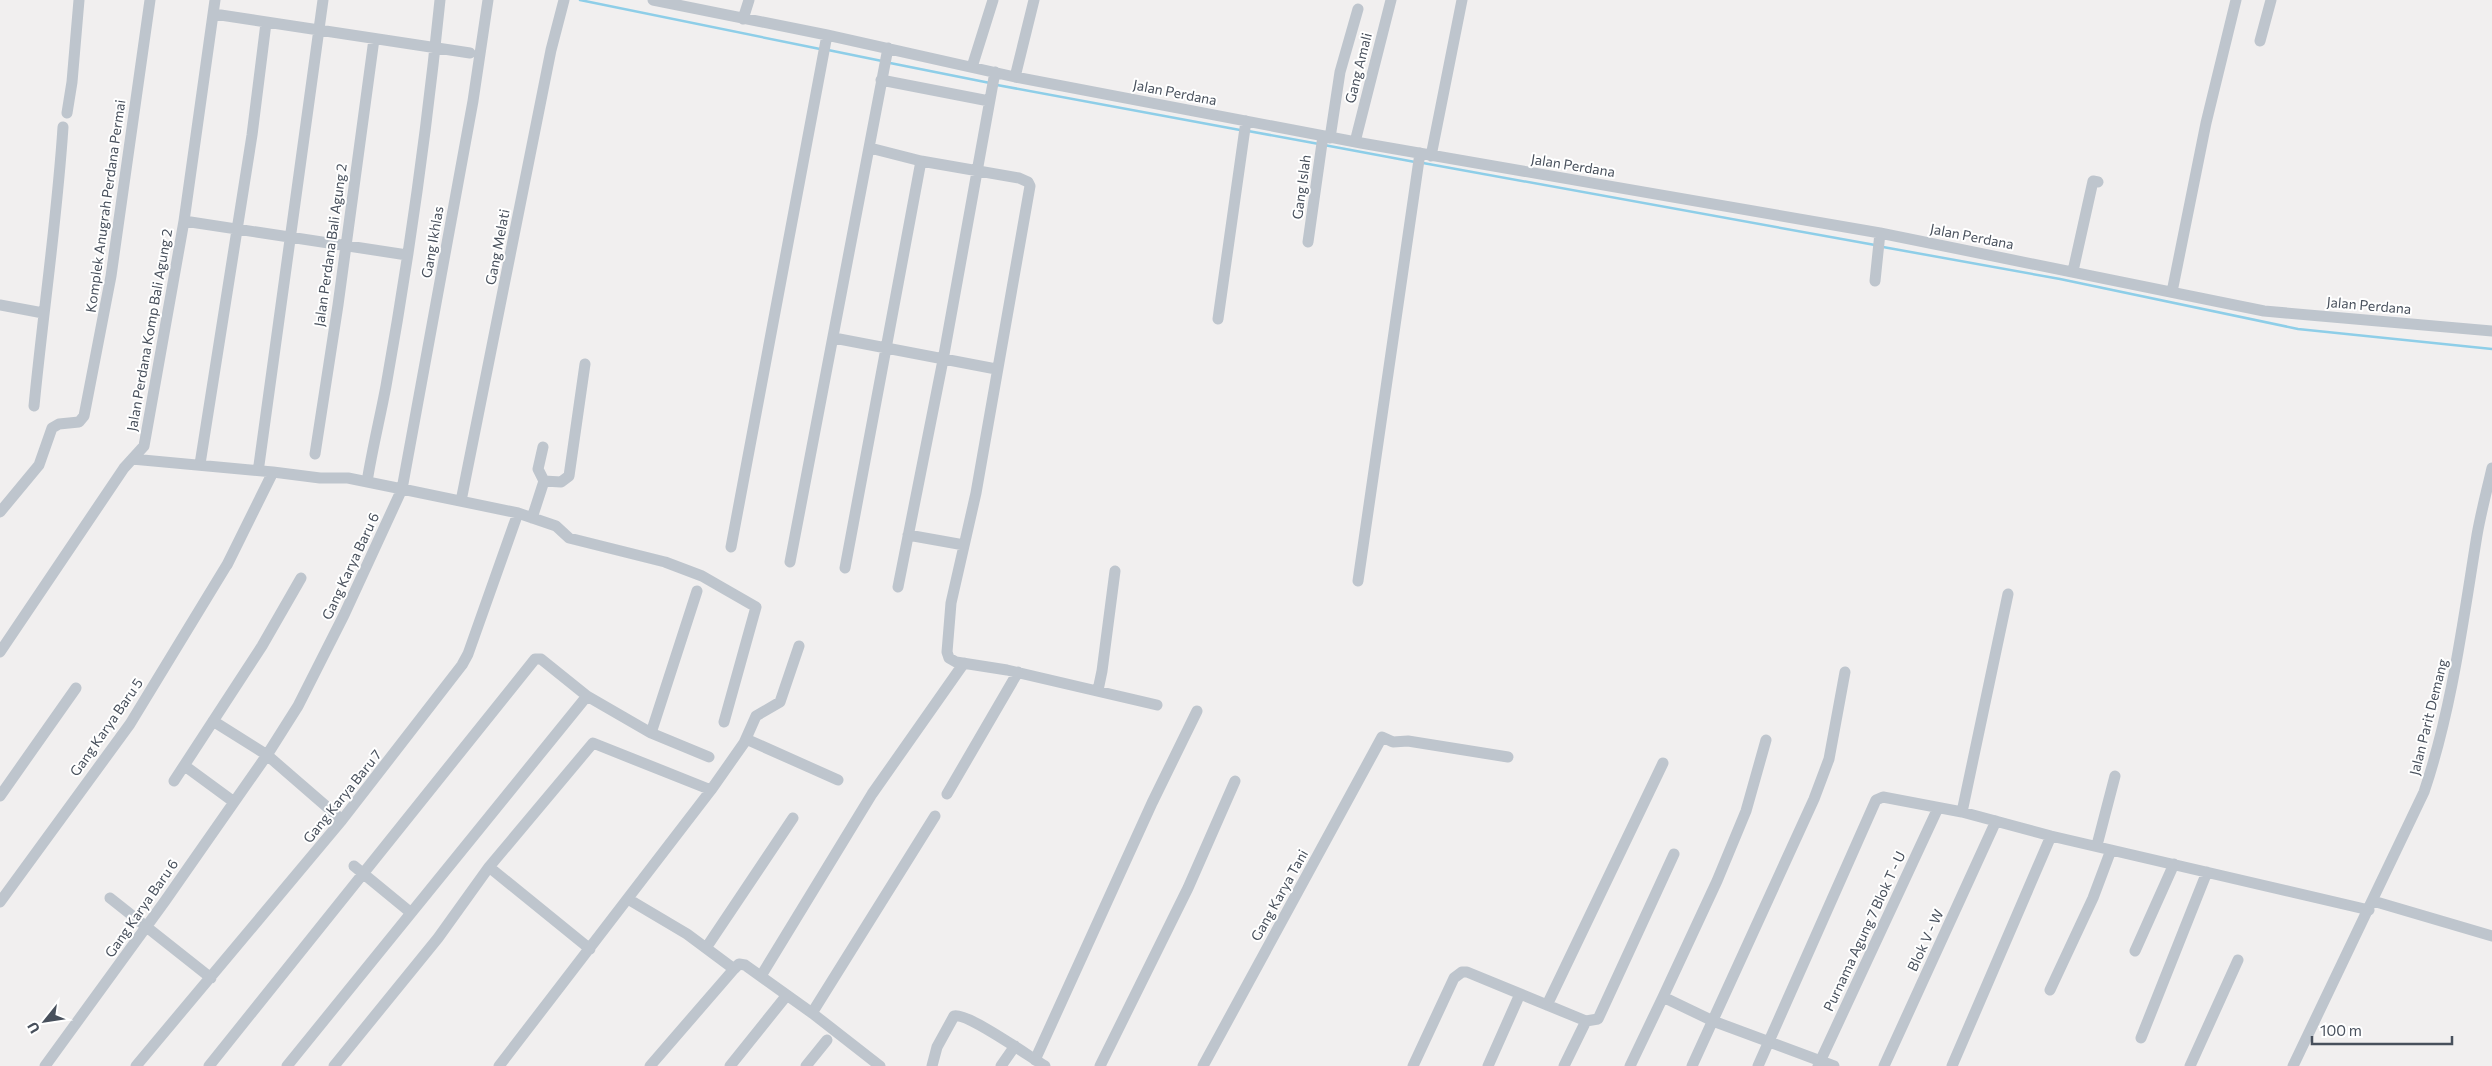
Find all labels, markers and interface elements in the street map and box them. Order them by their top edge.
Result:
street label: Gang Amali [1341,31,1375,105]
street label: Jalan Perdana [1132,76,1218,108]
street label: Komplek Anugrah Perdana Permai [82,98,128,314]
street label: Jalan Perdana [1530,150,1616,180]
street label: Gang Islah [1288,154,1314,220]
street label: Jalan Perdana Bali Agung 2 [310,162,350,328]
street label: Gang Ikhlas [417,205,447,279]
street label: Gang Melati [481,208,513,286]
street label: Jalan Perdana [1929,220,2015,252]
street label: Jalan Perdana Komp Bali Agung 2 [123,227,175,432]
street label: Jalan Perdana [2326,293,2412,317]
street label: Gang Karya Baru 6 [318,510,382,622]
street label: Jalan Parit Demang [2405,657,2451,777]
street label: Gang Karya Baru 5 [66,675,146,779]
street label: Gang Karya Baru 7 [299,746,385,846]
street label: Gang Karya Tani [1247,846,1311,944]
street label: Purnama Agung 7 Blok T - U [1819,848,1909,1014]
street label: Gang Karya Baru 6 [101,856,181,960]
street label: Blok V - W [1903,906,1947,974]
north arrow [20,996,70,1046]
scale bar [2312,1014,2452,1046]
text: U [23,1019,43,1036]
text: 100 m [2320,1021,2362,1039]

